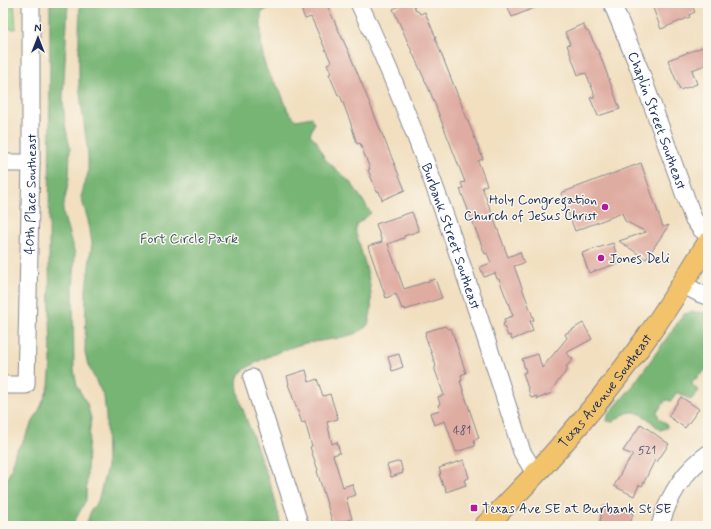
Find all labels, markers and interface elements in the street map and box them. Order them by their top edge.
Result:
north arrow [18,18,58,58]
text: N [34,22,42,36]
street label: Chaplin Street Southeast [623,49,690,193]
street label: 40th Place Southeast [21,133,41,255]
street label: Burbank Street Southeast [417,161,484,312]
place label: Holy Congregation Church of Jesus Christ [464,191,597,225]
marker: Holy Congregation Church of Jesus Christ [600,202,610,212]
park label: Fort Circle Park [140,230,238,248]
place label: Jones Deli [609,250,670,268]
marker: Jones Deli [596,253,606,263]
street label: Texas Avenue Southeast [555,330,657,452]
house number: 481 [453,423,471,439]
house number: 521 [638,443,656,459]
place label: Texas Ave SE at Burbank St SE [482,500,672,518]
marker: Texas Ave SE at Burbank St SE [469,503,479,513]

